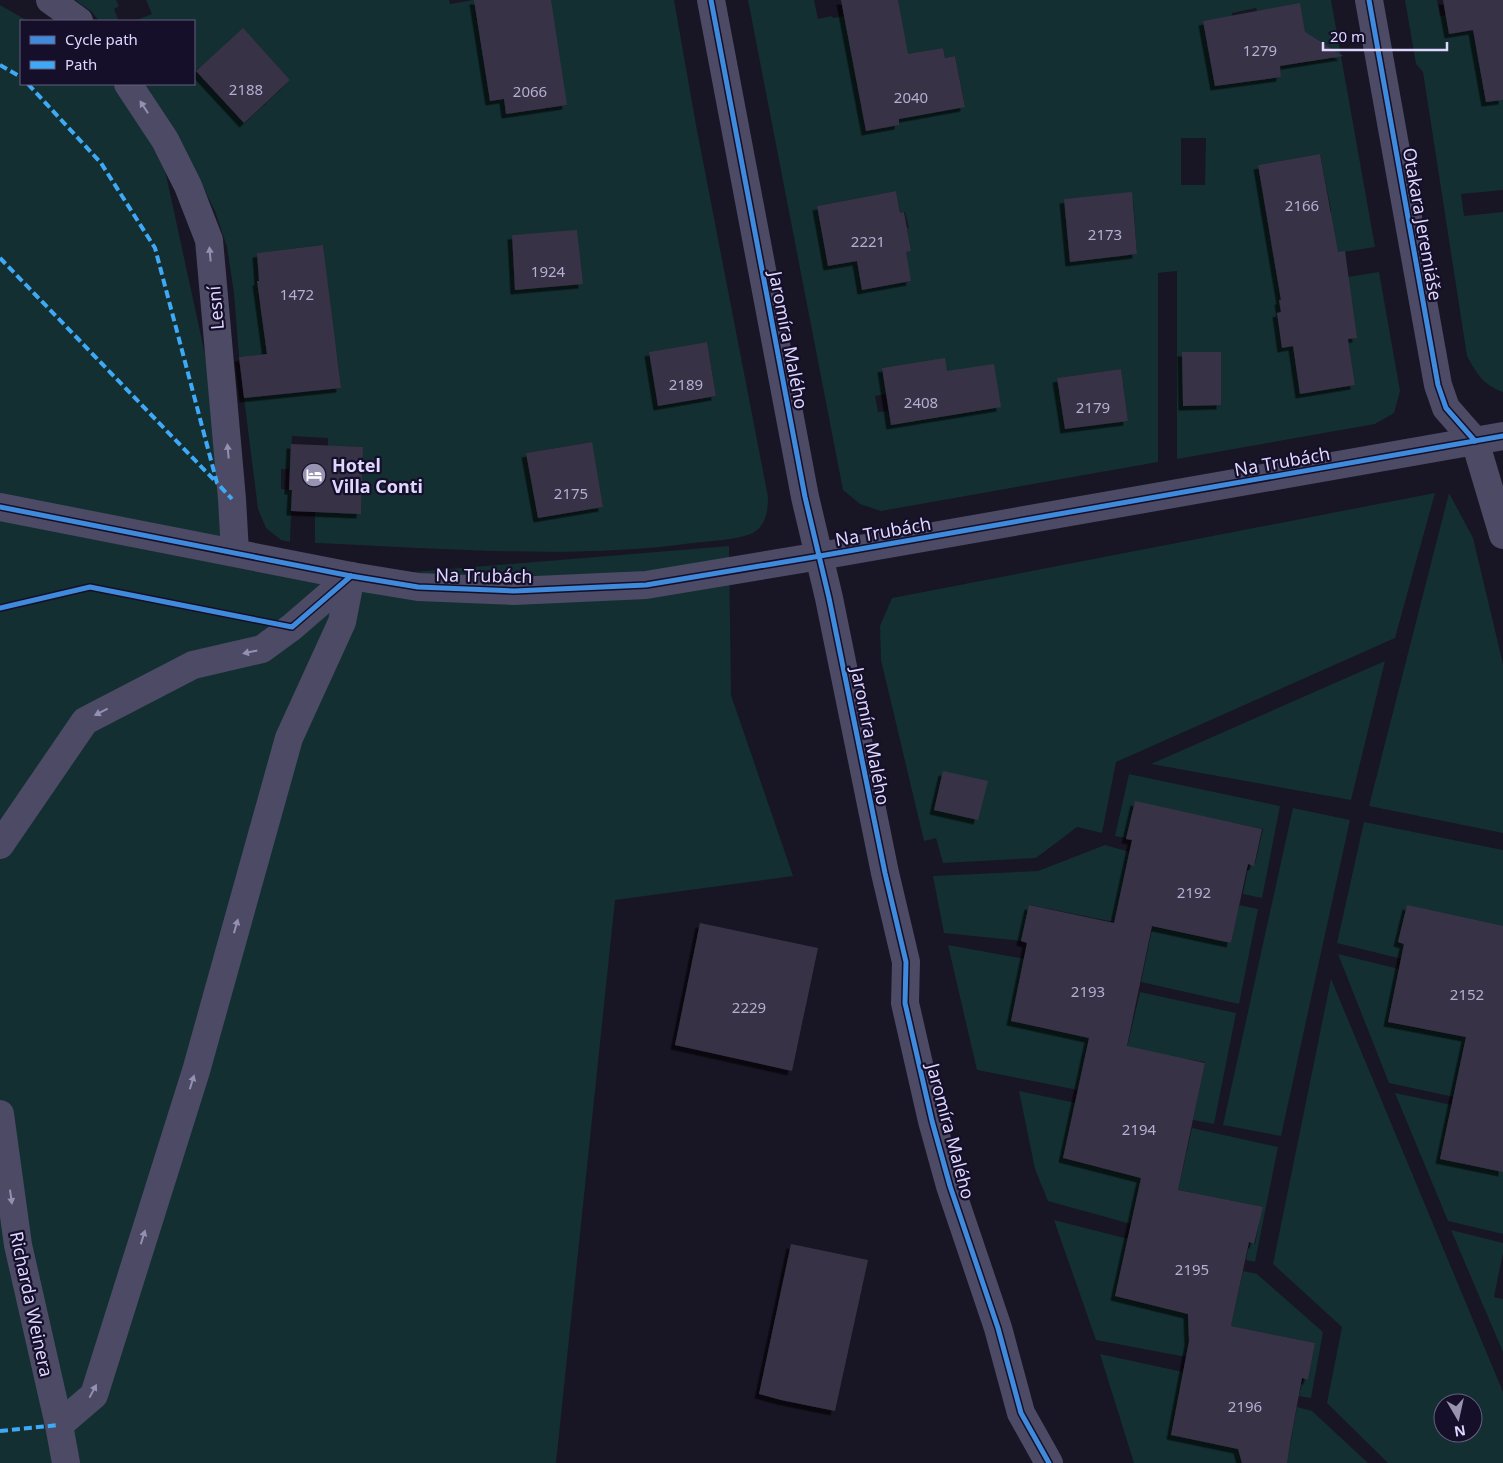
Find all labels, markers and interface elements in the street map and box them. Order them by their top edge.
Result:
legend [20,20,195,85]
scale bar [1323,20,1447,52]
text: 20 m [1330,26,1365,46]
text: Cycle path [65,29,138,49]
house number: 1279 [1243,40,1277,60]
text: Path [65,54,97,74]
house number: 2188 [229,79,263,99]
house number: 2066 [513,81,547,101]
house number: 2040 [894,87,928,107]
one-way arrow [139,101,148,114]
street label: Otakara Jeremiáše [1398,146,1448,302]
house number: 2166 [1285,195,1319,215]
house number: 2173 [1088,224,1122,244]
house number: 2221 [851,231,885,251]
one-way arrow [206,246,214,262]
house number: 1924 [531,261,566,281]
street label: Jaromíra Malého [764,267,814,411]
house number: 1472 [280,284,314,304]
street label: Lesní [201,285,229,331]
house number: 2189 [669,374,703,394]
house number: 2408 [904,392,938,412]
house number: 2179 [1076,397,1110,417]
street label: Na Trubách [1232,441,1332,481]
one-way arrow [224,442,232,458]
place label: Hotel Villa Conti [332,453,423,498]
hotel icon: Hotel Villa Conti [301,462,327,488]
house number: 2175 [554,483,588,503]
street label: Na Trubách [833,511,933,551]
street label: Na Trubách [435,562,533,588]
one-way arrow [243,648,258,656]
street label: Jaromíra Malého [846,663,896,807]
one-way arrow [94,708,108,716]
house number: 2192 [1177,882,1211,902]
one-way arrow [233,918,241,933]
house number: 2193 [1071,981,1105,1001]
house number: 2152 [1450,984,1484,1004]
house number: 2229 [732,997,766,1017]
street label: Jaromíra Malého [921,1059,981,1202]
one-way arrow [189,1075,196,1090]
house number: 2194 [1122,1119,1157,1139]
one-way arrow [8,1189,16,1205]
street label: Richarda Weinera [5,1229,59,1379]
one-way arrow [140,1230,148,1245]
house number: 2195 [1175,1259,1209,1279]
one-way arrow [89,1384,98,1399]
north arrow [1433,1393,1483,1443]
house number: 2196 [1228,1396,1262,1416]
text: N [1453,1421,1467,1442]

